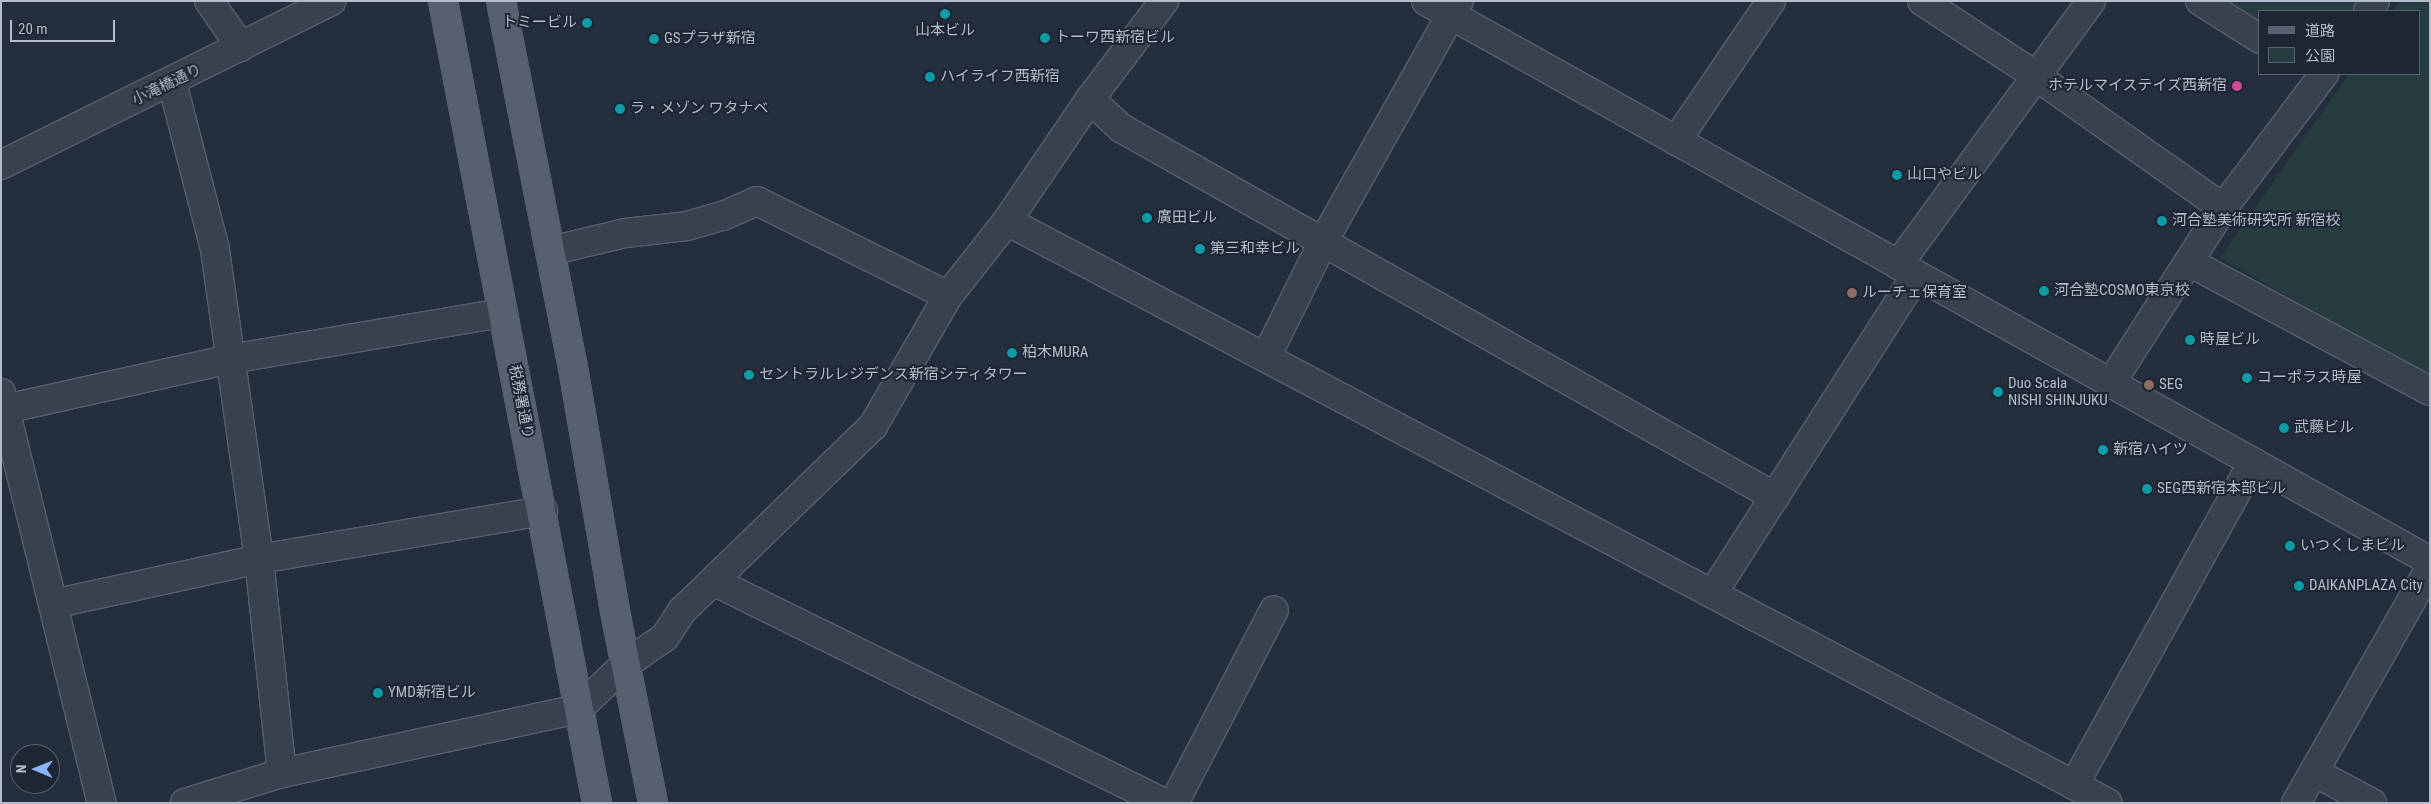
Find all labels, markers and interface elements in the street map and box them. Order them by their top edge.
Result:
marker: 山本ビル [939,8,951,20]
scale bar [12,10,118,42]
legend [2258,10,2421,75]
place label: トミービル [502,14,577,32]
marker: トミービル [581,17,593,29]
text: 20 m [18,20,48,38]
place label: 山本ビル [915,22,975,40]
text: 道路 [2305,22,2335,40]
place label: トーワ西新宿ビル [1055,29,1175,47]
place label: GSプラザ新宿 [664,30,756,48]
marker: トーワ西新宿ビル [1039,32,1051,44]
marker: GSプラザ新宿 [648,33,660,45]
text: 公園 [2305,47,2335,65]
street label: 小滝橋通り [129,60,205,110]
place label: ハイライフ西新宿 [940,68,1060,86]
marker: ハイライフ西新宿 [924,71,936,83]
place label: ホテルマイステイズ西新宿 [2047,77,2227,95]
marker: ホテルマイステイズ西新宿 [2231,80,2243,92]
place label: ラ・メゾン ワタナベ [630,100,768,118]
marker: ラ・メゾン ワタナベ [614,103,626,115]
place label: 山口やビル [1907,166,1982,184]
marker: 山口やビル [1891,169,1903,181]
place label: 廣田ビル [1157,209,1217,227]
marker: 廣田ビル [1141,212,1153,224]
place label: 河合塾美術研究所 新宿校 [2172,212,2340,230]
marker: 河合塾美術研究所 新宿校 [2156,215,2168,227]
place label: 第三和幸ビル [1210,240,1300,258]
marker: 第三和幸ビル [1194,243,1206,255]
place label: 河合塾COSMO東京校 [2054,282,2190,300]
place label: ルーチェ保育室 [1862,284,1967,302]
marker: 河合塾COSMO東京校 [2038,285,2050,297]
marker: ルーチェ保育室 [1846,287,1858,299]
place label: 時屋ビル [2200,331,2260,349]
marker: 時屋ビル [2184,334,2196,346]
place label: 柏木MURA [1022,344,1088,362]
marker: 柏木MURA [1006,347,1018,359]
street label: 税務署通り [505,363,537,441]
place label: セントラルレジデンス新宿シティタワー [759,366,1029,384]
marker: セントラルレジデンス新宿シティタワー [743,369,755,381]
place label: コーポラス時屋 [2257,369,2362,387]
marker: コーポラス時屋 [2241,372,2253,384]
place label: Duo Scala NISHI SHINJUKU [2008,374,2108,409]
place label: SEG [2159,376,2183,394]
marker: SEG [2143,379,2155,391]
marker: Duo Scala NISHI SHINJUKU [1992,386,2004,398]
place label: 武藤ビル [2294,419,2354,437]
marker: 武藤ビル [2278,422,2290,434]
place label: 新宿ハイツ [2113,441,2188,459]
marker: 新宿ハイツ [2097,444,2109,456]
place label: SEG西新宿本部ビル [2157,480,2286,498]
marker: SEG西新宿本部ビル [2141,483,2153,495]
place label: いつくしまビル [2300,537,2405,555]
marker: いつくしまビル [2284,540,2296,552]
place label: DAIKANPLAZA City [2309,577,2423,595]
marker: DAIKANPLAZA City [2293,580,2305,592]
place label: YMD新宿ビル [388,684,476,702]
marker: YMD新宿ビル [372,687,384,699]
north arrow [10,744,60,794]
text: N [13,764,29,773]

